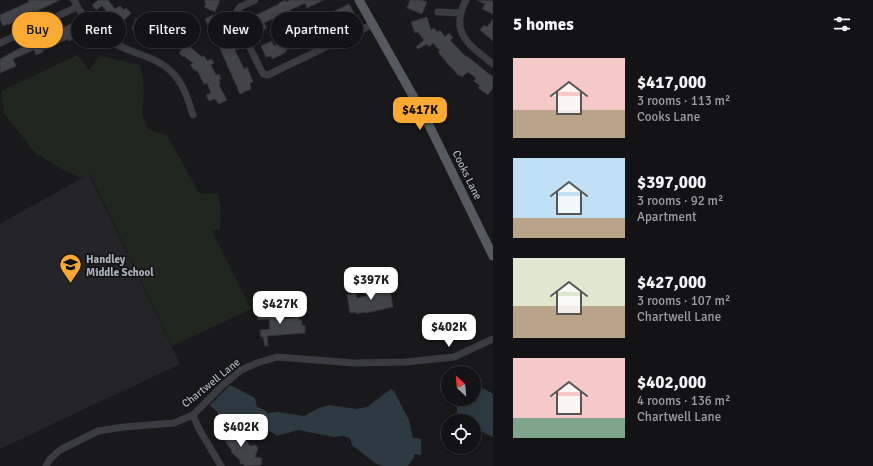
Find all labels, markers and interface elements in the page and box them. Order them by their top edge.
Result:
chip: Buy [12,12,63,48]
chip: Rent [71,12,126,48]
chip: Filters [134,12,200,48]
chip: New [208,12,263,48]
chip: Apartment [271,12,363,48]
icon: filters [831,13,853,35]
text: 5 homes [513,14,574,35]
text: $417,000 [637,72,706,93]
icon: home [545,74,593,122]
text: 3 rooms · 113 m² [637,93,730,109]
pin: $417K [392,97,448,131]
text: $417K [402,102,438,118]
text: Cooks Lane [637,109,700,125]
street label: Cooks Lane [449,148,485,202]
text: $397,000 [637,172,706,193]
icon: home [545,174,593,222]
text: 3 rooms · 92 m² [637,193,723,209]
text: Apartment [637,209,697,225]
school or university icon: Handley Middle School [58,252,84,285]
place label: Handley Middle School [86,253,154,279]
pin: $397K [343,267,399,301]
text: $397K [353,272,389,288]
text: $427,000 [637,272,706,293]
icon: home [545,274,593,322]
pin: $427K [252,291,308,325]
text: 3 rooms · 107 m² [637,293,730,309]
text: $427K [262,296,298,312]
text: Chartwell Lane [637,309,721,325]
pin: $402K [421,314,477,348]
text: $402K [431,319,467,335]
street label: Chartwell Lane [179,356,243,410]
north arrow [441,366,481,406]
map controls [441,366,481,454]
text: $402,000 [637,372,706,393]
icon: home [545,374,593,422]
text: 4 rooms · 136 m² [637,393,730,409]
text: Chartwell Lane [637,409,721,425]
pin: $402K [213,414,269,448]
button: locate [441,414,481,454]
text: $402K [223,419,259,435]

